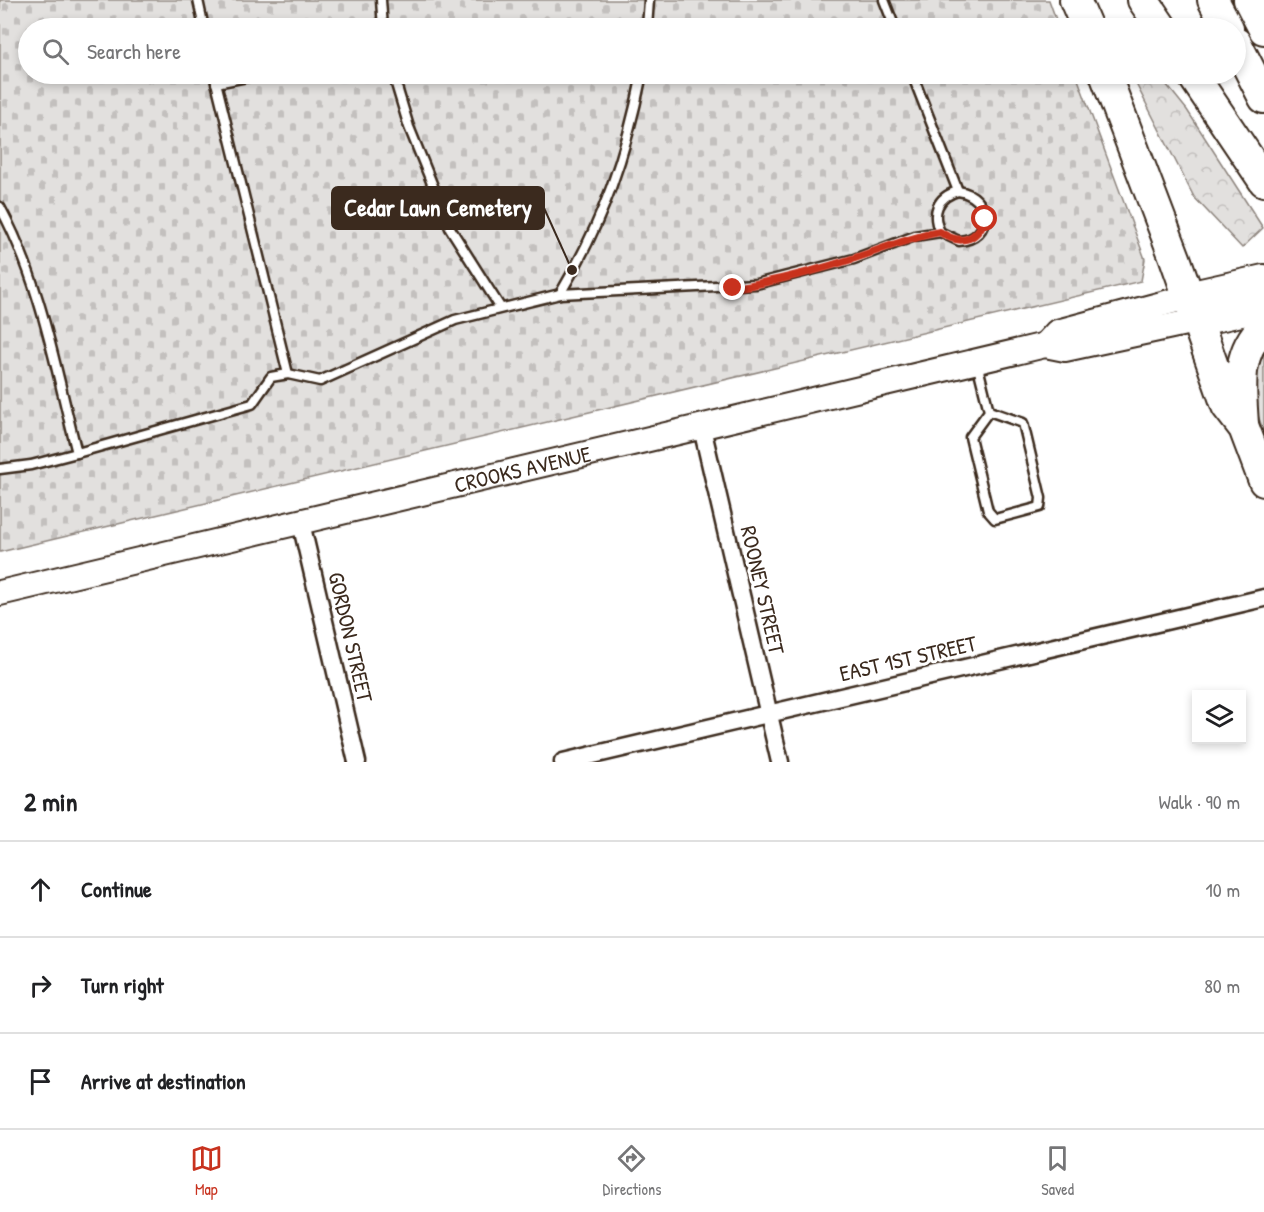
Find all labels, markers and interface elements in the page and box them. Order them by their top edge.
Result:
search box [18,18,1246,84]
icon: search [39,35,72,68]
text: Search here [87,36,181,66]
callout: Cedar Lawn Cemetery [332,187,544,229]
text: Cedar Lawn Cemetery [344,191,532,224]
route start [971,205,997,231]
route end [719,274,745,300]
street label: CROOKS AVENUE [451,438,594,500]
street label: ROONEY STREET [734,523,792,658]
street label: GORDON STREET [321,569,381,706]
street label: EAST 1ST STREET [837,628,980,688]
map controls [1192,690,1246,744]
button: layers [1192,690,1246,744]
text: 2 min [24,784,77,819]
text: Walk · 90 m [1159,788,1240,815]
icon: ahead [24,873,57,906]
text: Continue [81,874,152,904]
text: 10 m [1206,876,1240,903]
icon: right [24,969,57,1002]
text: Turn right [81,970,164,1000]
text: 80 m [1204,972,1240,999]
icon: arrive [24,1065,57,1098]
text: Arrive at destination [81,1066,246,1096]
tab: Map [190,1142,223,1200]
tab: Directions [603,1142,661,1200]
tab: Saved [1041,1142,1074,1200]

